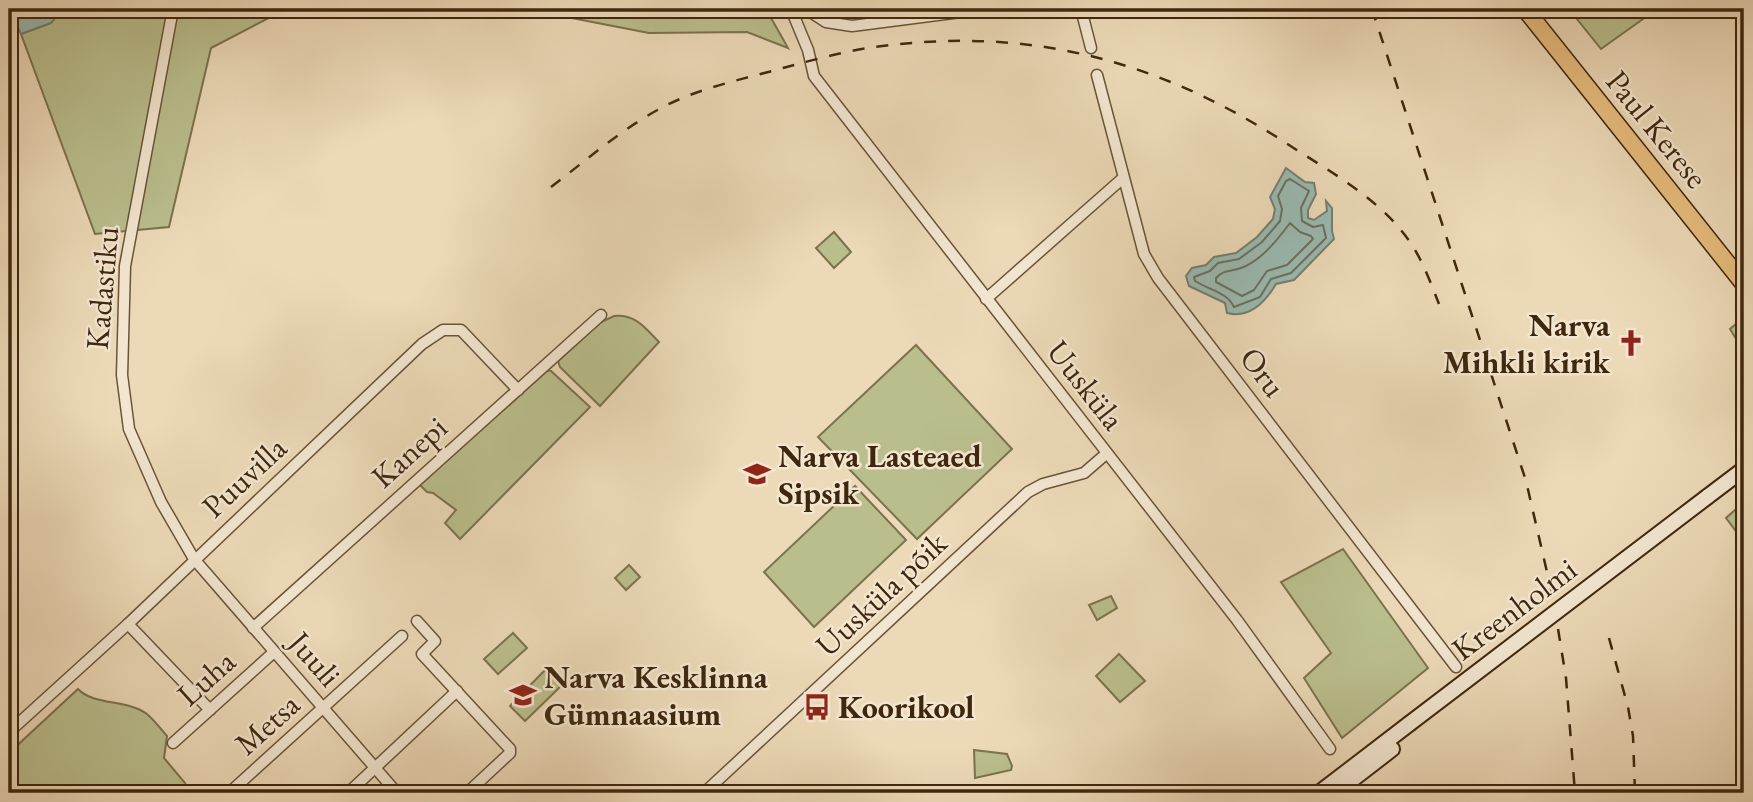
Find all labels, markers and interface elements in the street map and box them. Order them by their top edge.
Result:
street label: Paul Kerese [1597,61,1717,197]
street label: Kadastiku [76,224,128,351]
place label: Narva Mihkli kirik [1443,304,1611,383]
church icon: Narva Mihkli kirik [1616,328,1646,358]
street label: Uusküla [1038,331,1134,439]
street label: Oru [1231,339,1295,405]
street label: Kanepi [362,407,456,497]
street label: Puuvilla [193,427,296,527]
place label: Narva Lasteaed Sipsik [778,435,982,514]
school or university icon: Narva Lasteaed Sipsik [742,459,772,489]
street label: Uusküla põik [806,522,956,666]
street label: Kreenholmi [1443,548,1585,670]
street label: Juuli [277,620,351,696]
street label: Luha [168,641,244,715]
place label: Narva Kesklinna Gümnaasium [544,656,769,735]
school or university icon: Narva Kesklinna Gümnaasium [508,680,538,710]
street label: Metsa [226,684,309,764]
place label: Koorikool [838,686,974,728]
bus stop icon: Koorikool [802,692,832,722]

